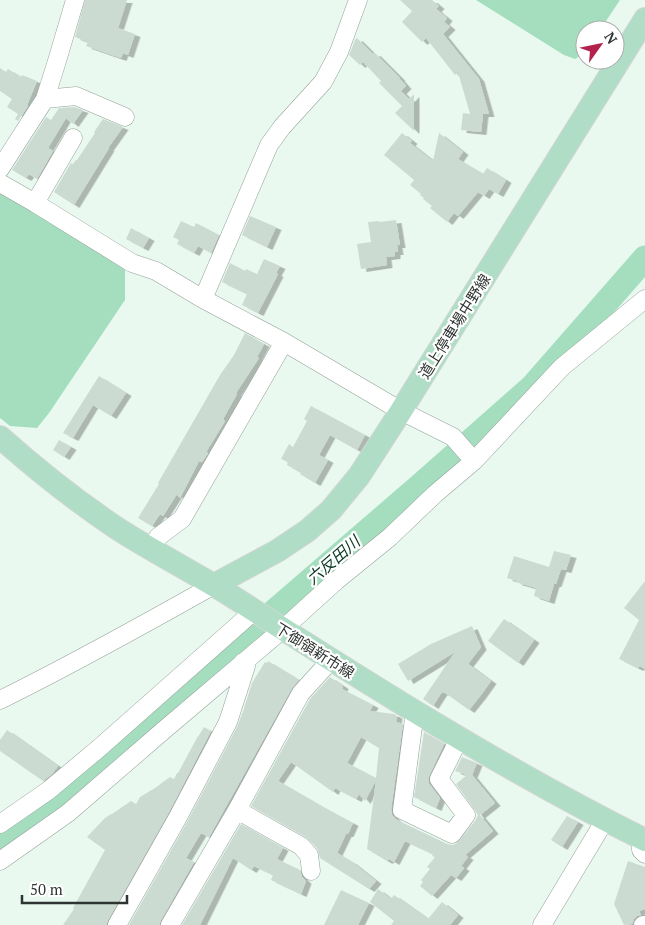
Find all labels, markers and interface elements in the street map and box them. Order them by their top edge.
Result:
north arrow [575,20,625,70]
text: N [600,28,622,48]
street label: 道上停車場中野線 [414,270,494,382]
water label: 六反田川 [302,529,366,589]
street label: 下御領新市線 [272,618,358,682]
scale bar [22,872,128,904]
text: 50 m [30,879,63,899]

